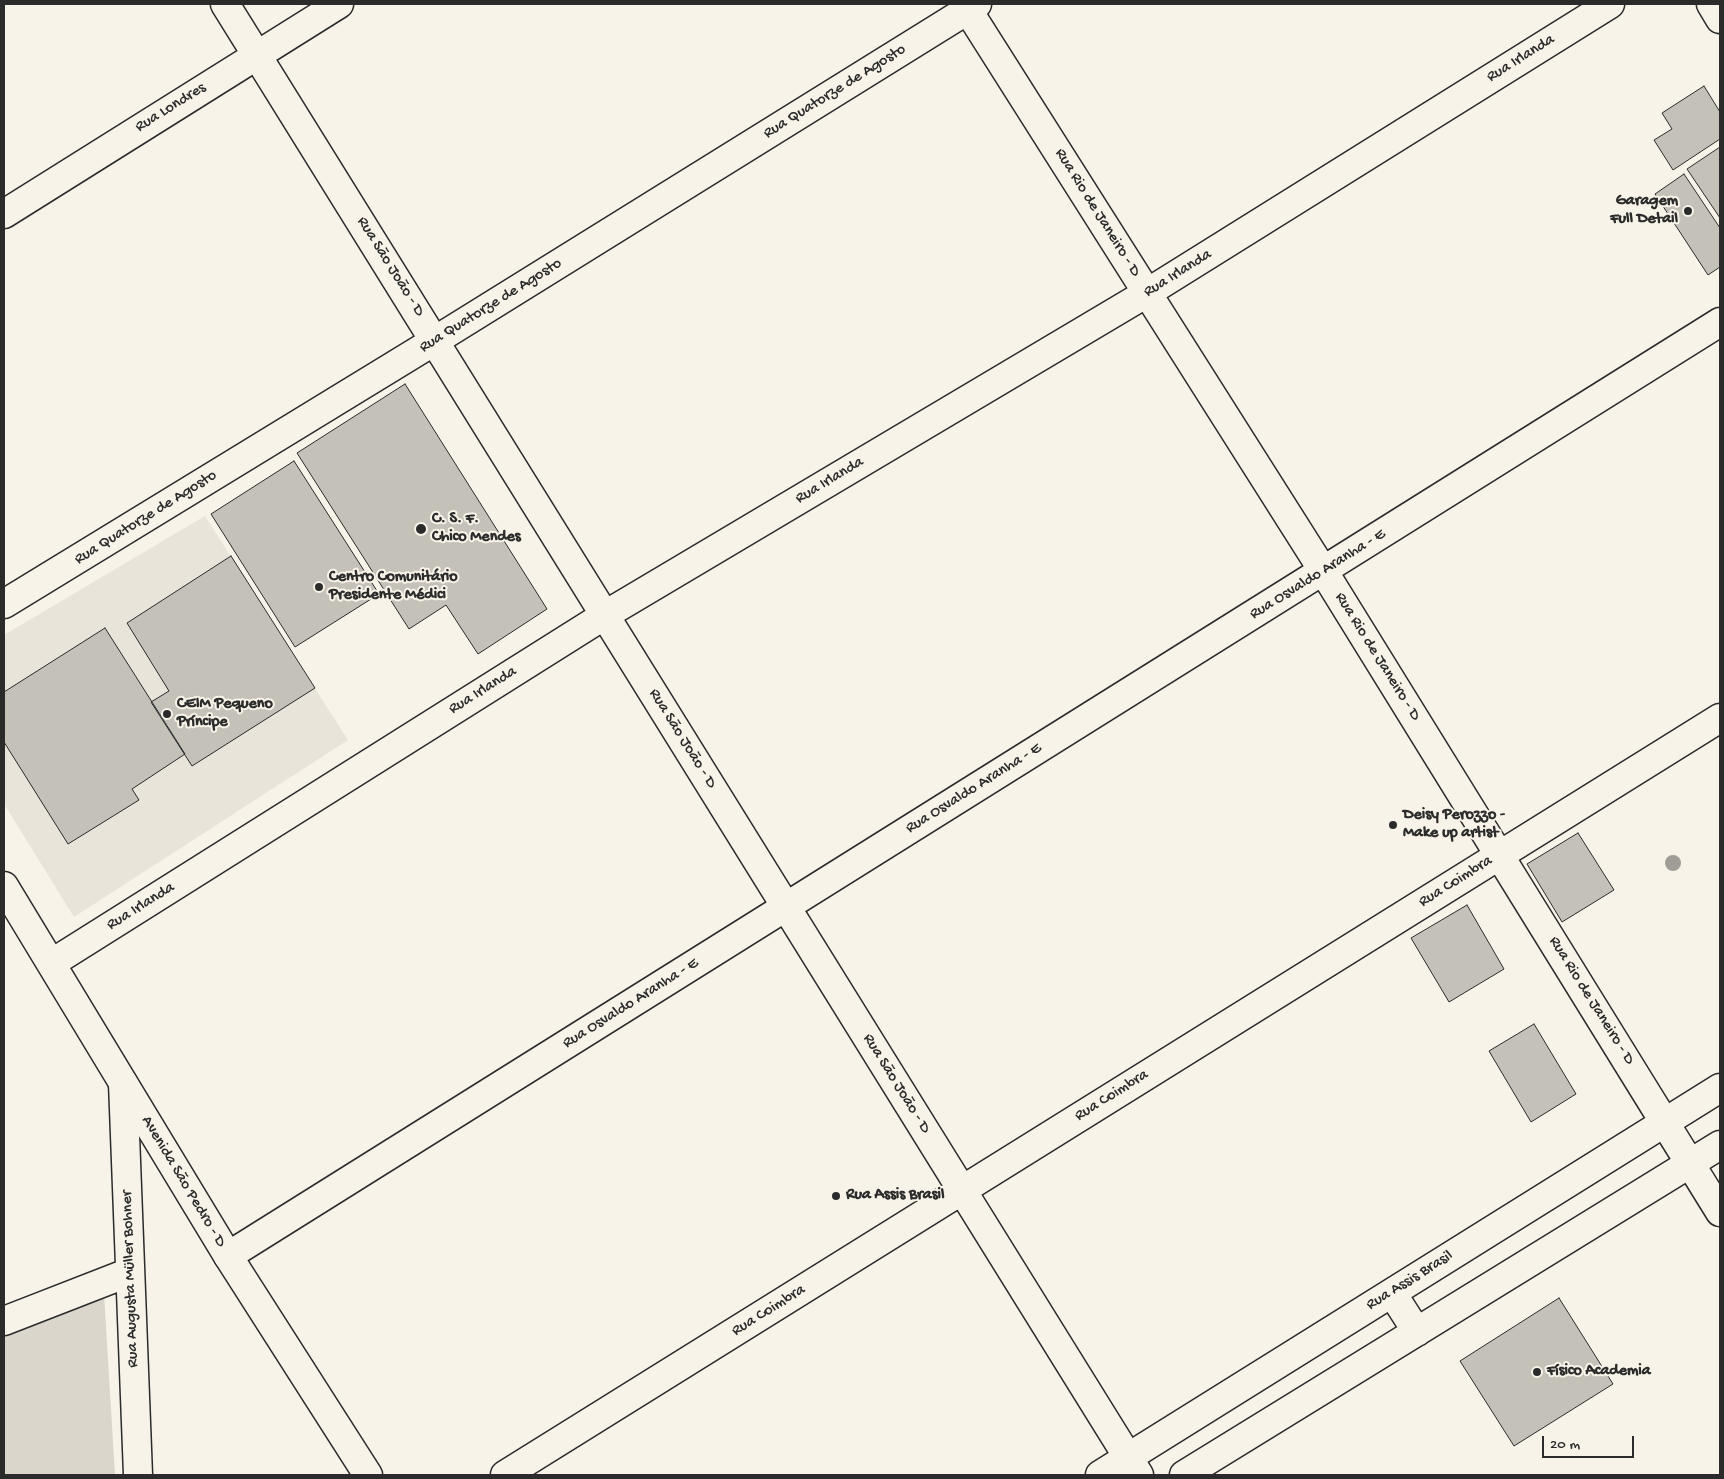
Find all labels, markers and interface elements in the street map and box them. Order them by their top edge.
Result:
street label: Rua Irlanda [1484,31,1558,87]
street label: Rua Quatorze de Agosto [760,40,910,144]
street label: Rua Londres [132,79,210,137]
street label: Rua Rio de Janeiro - D [1050,145,1144,281]
place label: Garagem Full Detail [1610,192,1678,230]
marker: Garagem Full Detail [1682,205,1694,217]
street label: Rua São João - D [352,214,428,320]
street label: Rua Irlanda [1141,246,1215,302]
street label: Rua Quatorze de Agosto [416,254,566,358]
street label: Rua Irlanda [792,453,868,509]
street label: Rua Quatorze de Agosto [71,466,221,570]
place label: C. S. F. Chico Mendes [432,510,521,548]
marker: C. S. F. Chico Mendes [414,522,428,536]
street label: Rua Osvaldo Aranha - E [1246,525,1390,625]
place label: Centro Comunitário Presidente Médici [329,568,458,606]
marker: Centro Comunitário Presidente Médici [313,581,325,593]
street label: Rua Rio de Janeiro - D [1330,589,1424,725]
street label: Rua Irlanda [446,663,520,719]
street label: Rua São João - D [644,686,720,792]
place label: CEIM Pequeno Príncipe [177,695,273,733]
marker: CEIM Pequeno Príncipe [161,708,173,720]
street label: Rua Osvaldo Aranha - E [902,739,1046,839]
place label: Deisy Perozzo - Make up artist [1403,806,1505,844]
marker: Deisy Perozzo - Make up artist [1387,819,1399,831]
street label: Rua Coimbra [1416,852,1496,912]
street label: Rua Irlanda [104,879,178,935]
street label: Rua Rio de Janeiro - D [1544,933,1638,1069]
street label: Rua Osvaldo Aranha - E [559,954,703,1054]
street label: Rua São João - D [858,1031,934,1137]
street label: Rua Coimbra [1072,1066,1152,1126]
street label: Avenida São Pedro - D [136,1113,230,1251]
place label: Rua Assis Brasil [846,1186,945,1206]
street label: Rua Augusta Müller Bohner [118,1190,144,1368]
marker: Rua Assis Brasil [830,1190,842,1202]
street label: Rua Assis Brasil [1363,1247,1457,1315]
street label: Rua Coimbra [729,1281,809,1341]
place label: Físico Academia [1547,1362,1651,1382]
marker: Físico Academia [1531,1366,1543,1378]
scale bar [1544,1426,1636,1458]
text: 20 m [1550,1436,1580,1454]

